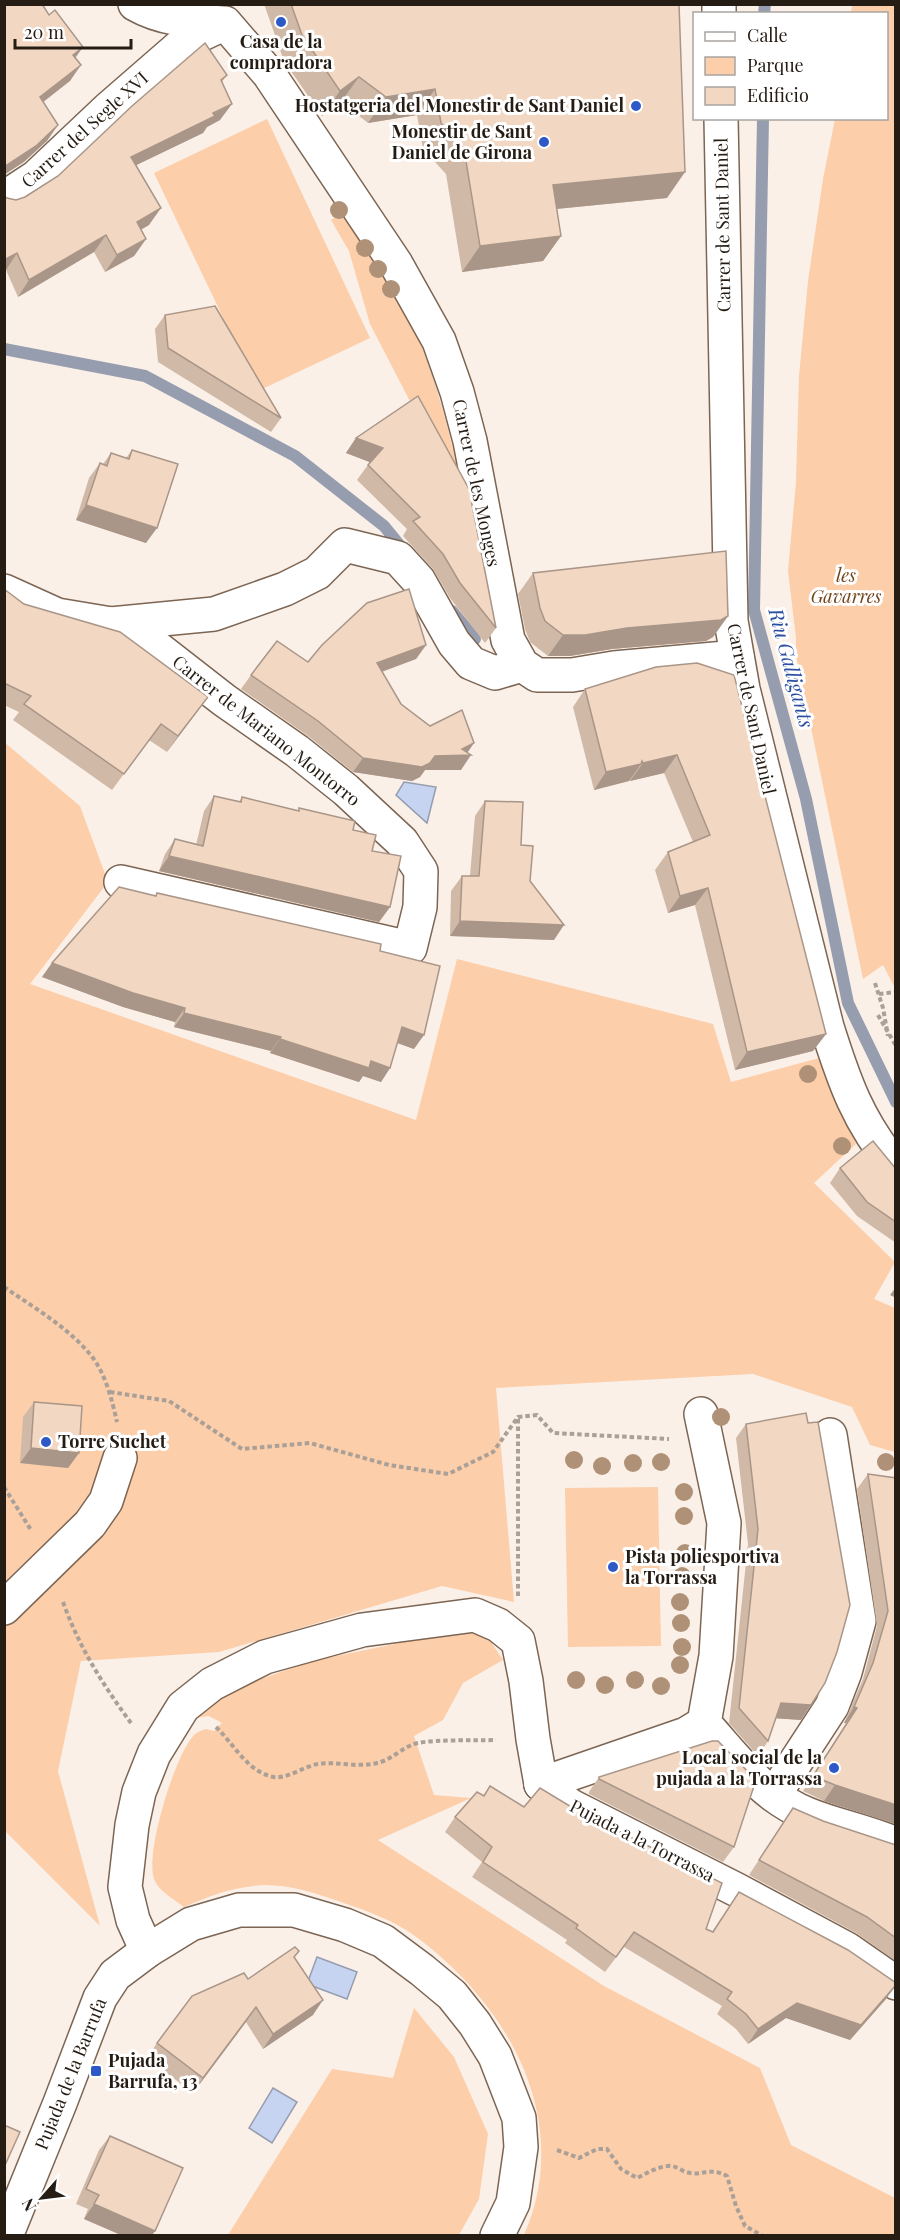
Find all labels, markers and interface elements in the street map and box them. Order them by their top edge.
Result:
scale bar [15,12,130,50]
legend [693,12,888,120]
marker: Casa de la compradora [274,15,288,29]
text: 20 m [24,20,64,44]
text: Calle [747,23,788,47]
place label: Casa de la compradora [230,29,333,74]
text: Parque [747,53,804,77]
street label: Carrer del Segle XVI [16,66,153,193]
text: Edificio [747,83,809,107]
place label: Hostatgeria del Monestir de Sant Daniel [295,93,624,117]
marker: Hostatgeria del Monestir de Sant Daniel [629,99,643,113]
place label: Monestir de Sant Daniel de Girona [392,119,533,164]
marker: Monestir de Sant Daniel de Girona [537,135,551,149]
street label: Carrer de Sant Daniel [708,138,736,312]
street label: Carrer de les Monges [448,397,506,569]
park label: les Gavarres [811,563,881,608]
water label: Riu Galligants [763,604,821,731]
street label: Carrer de Sant Daniel [722,621,782,797]
street label: Carrer de Mariano Montorro [168,649,365,811]
place label: Torre Suchet [58,1429,167,1453]
marker: Torre Suchet [39,1435,53,1449]
place label: Pista poliesportiva la Torrassa [625,1544,780,1589]
marker: Pista poliesportiva la Torrassa [606,1560,620,1574]
place label: Local social de la pujada a la Torrassa [656,1745,823,1790]
marker: Local social de la pujada a la Torrassa [827,1761,841,1775]
street label: Pujada a la Torrassa [566,1793,719,1887]
street label: Pujada de la Barrufa [29,1994,112,2153]
place label: Pujada Barrufa, 13 [108,2048,198,2093]
marker: Pujada Barrufa, 13 [89,2064,103,2078]
north arrow [12,2168,72,2228]
text: N [16,2195,40,2215]

